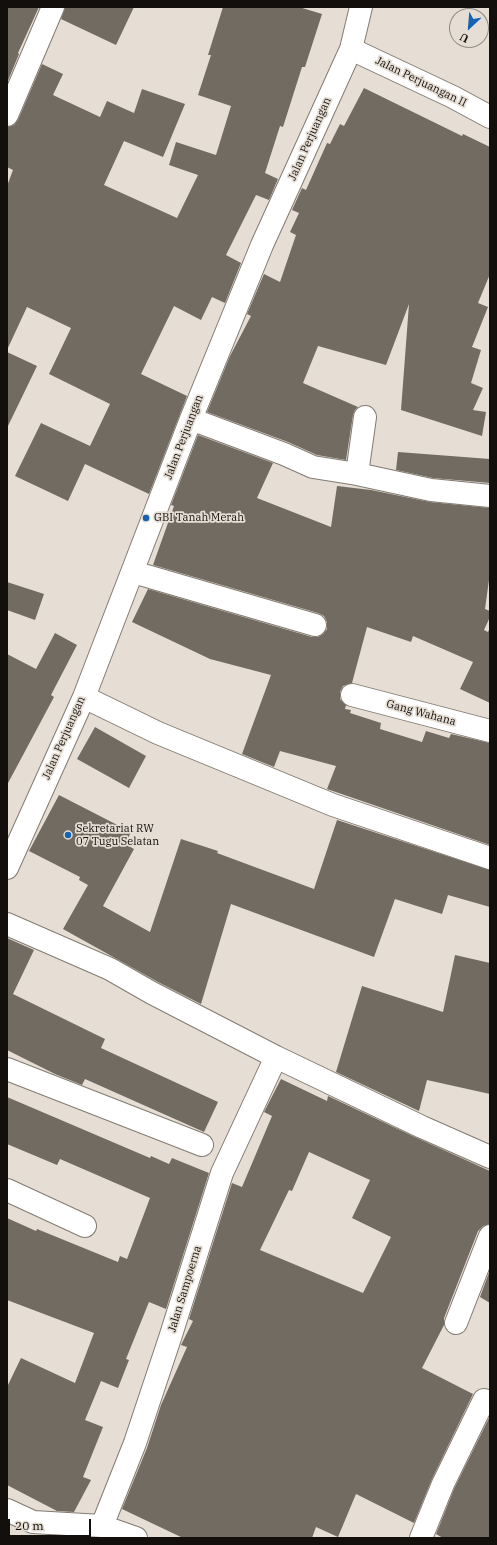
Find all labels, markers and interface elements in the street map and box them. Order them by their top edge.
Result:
north arrow [449,8,489,48]
text: U [457,30,471,46]
street label: Jalan Perjuangan II [373,54,469,110]
street label: Jalan Perjuangan [286,95,334,183]
street label: Jalan Perjuangan [162,393,206,481]
place label: GBI Tanah Merah [154,511,244,525]
marker: GBI Tanah Merah [141,513,151,523]
street label: Jalan Perjuangan [40,694,88,782]
street label: Gang Wahana [385,697,457,729]
place label: Sekretariat RW 07 Tugu Selatan [76,822,159,848]
marker: Sekretariat RW 07 Tugu Selatan [63,830,73,840]
street label: Jalan Sampoerna [166,1244,204,1334]
scale bar [10,1511,93,1537]
text: 20 m [15,1518,44,1533]

